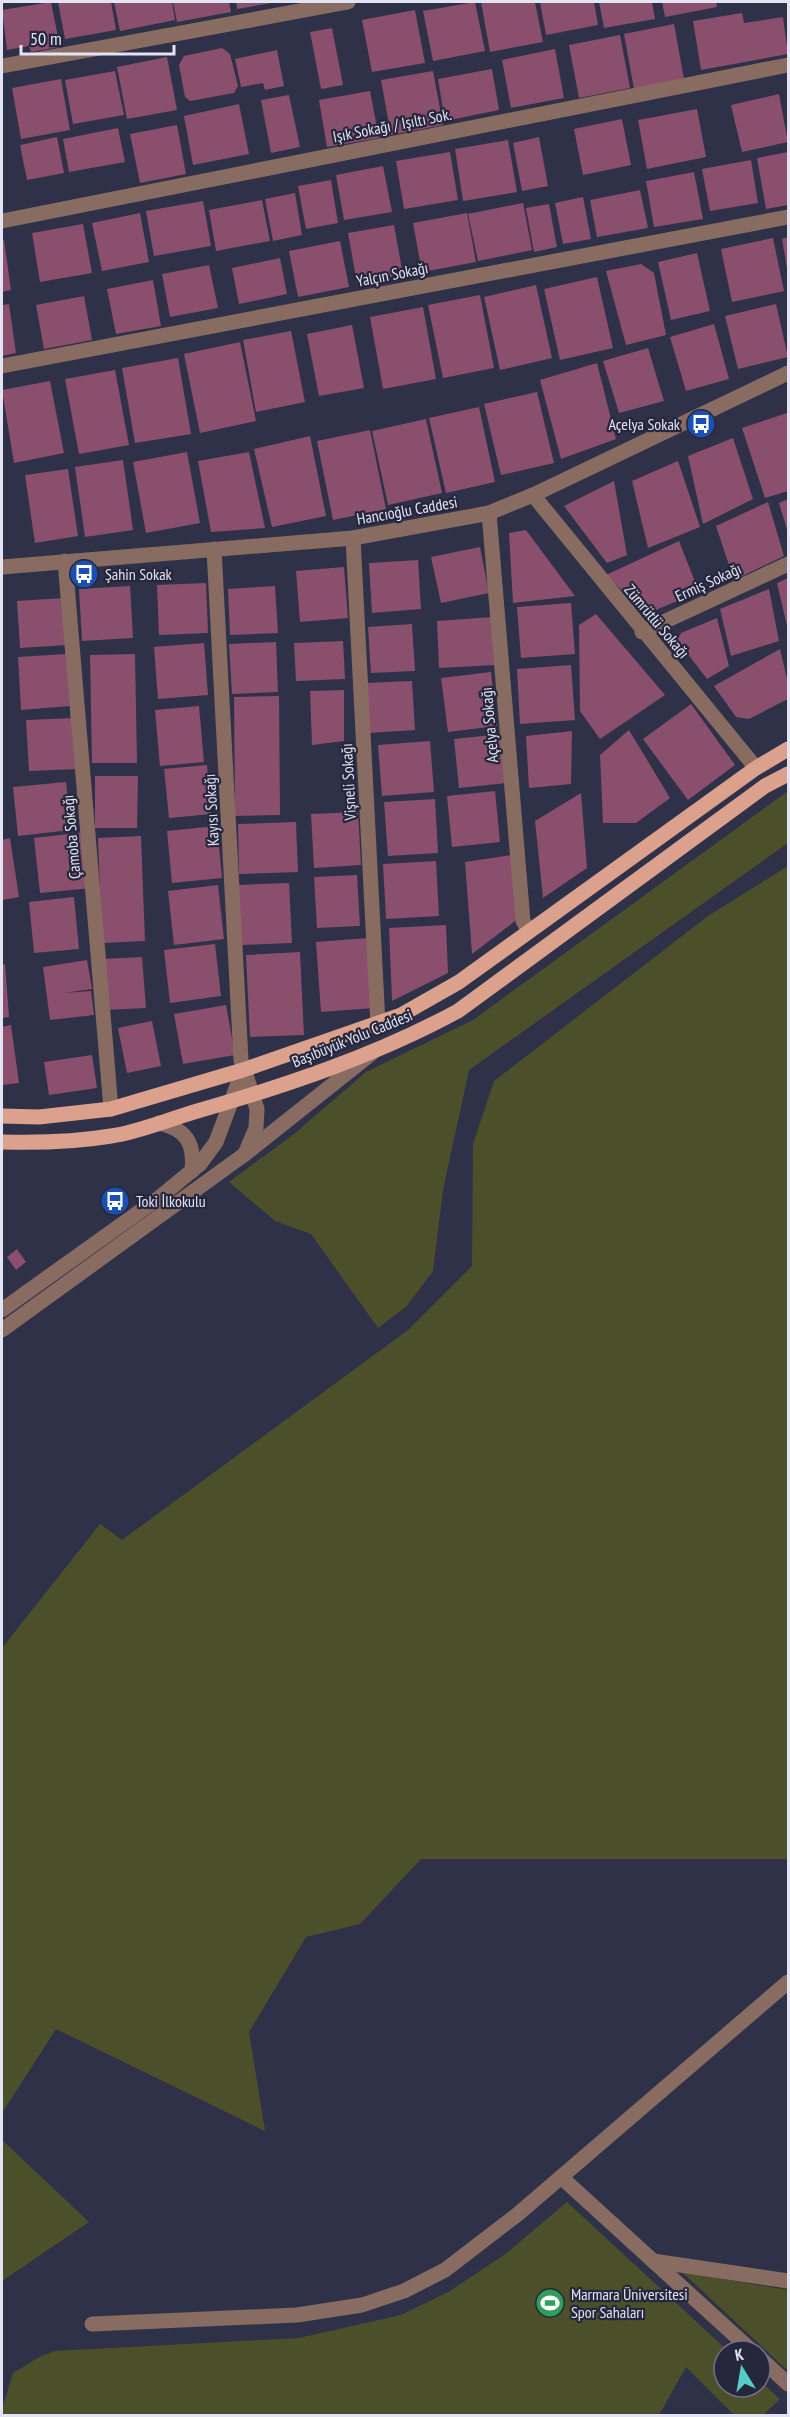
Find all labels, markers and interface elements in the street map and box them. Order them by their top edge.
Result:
scale bar [21,18,174,56]
text: 50 m [30,27,62,50]
street label: Işık Sokağı / Işıltı Sok. [331,104,453,146]
street label: Yalçın Sokağı [354,257,430,291]
bus stop icon: Açelya Sokak [685,408,717,440]
place label: Açelya Sokak [608,414,681,434]
street label: Hancıoğlu Caddesi [355,491,459,529]
bus stop icon: Şahin Sokak [68,558,100,590]
street label: Ermiş Sokağı [672,558,744,606]
place label: Şahin Sokak [105,564,173,584]
street label: Zümrütlü Sokağı [620,580,694,662]
street label: Açelya Sokağı [476,686,502,764]
street label: Vişneli Sokağı [336,743,360,822]
street label: Kayısı Sokağı [199,773,223,847]
street label: Çamoba Sokağı [57,794,85,880]
street label: Başıbüyük Yolu Caddesi [289,1005,415,1071]
bus stop icon: Toki İlkokulu [99,1185,131,1217]
place label: Toki İlkokulu [136,1191,206,1211]
place label: Marmara Üniversitesi Spor Sahaları [571,2284,688,2322]
sports icon: Marmara Üniversitesi Spor Sahaları [534,2287,566,2319]
north arrow [712,2339,772,2399]
text: K [733,2344,746,2365]

